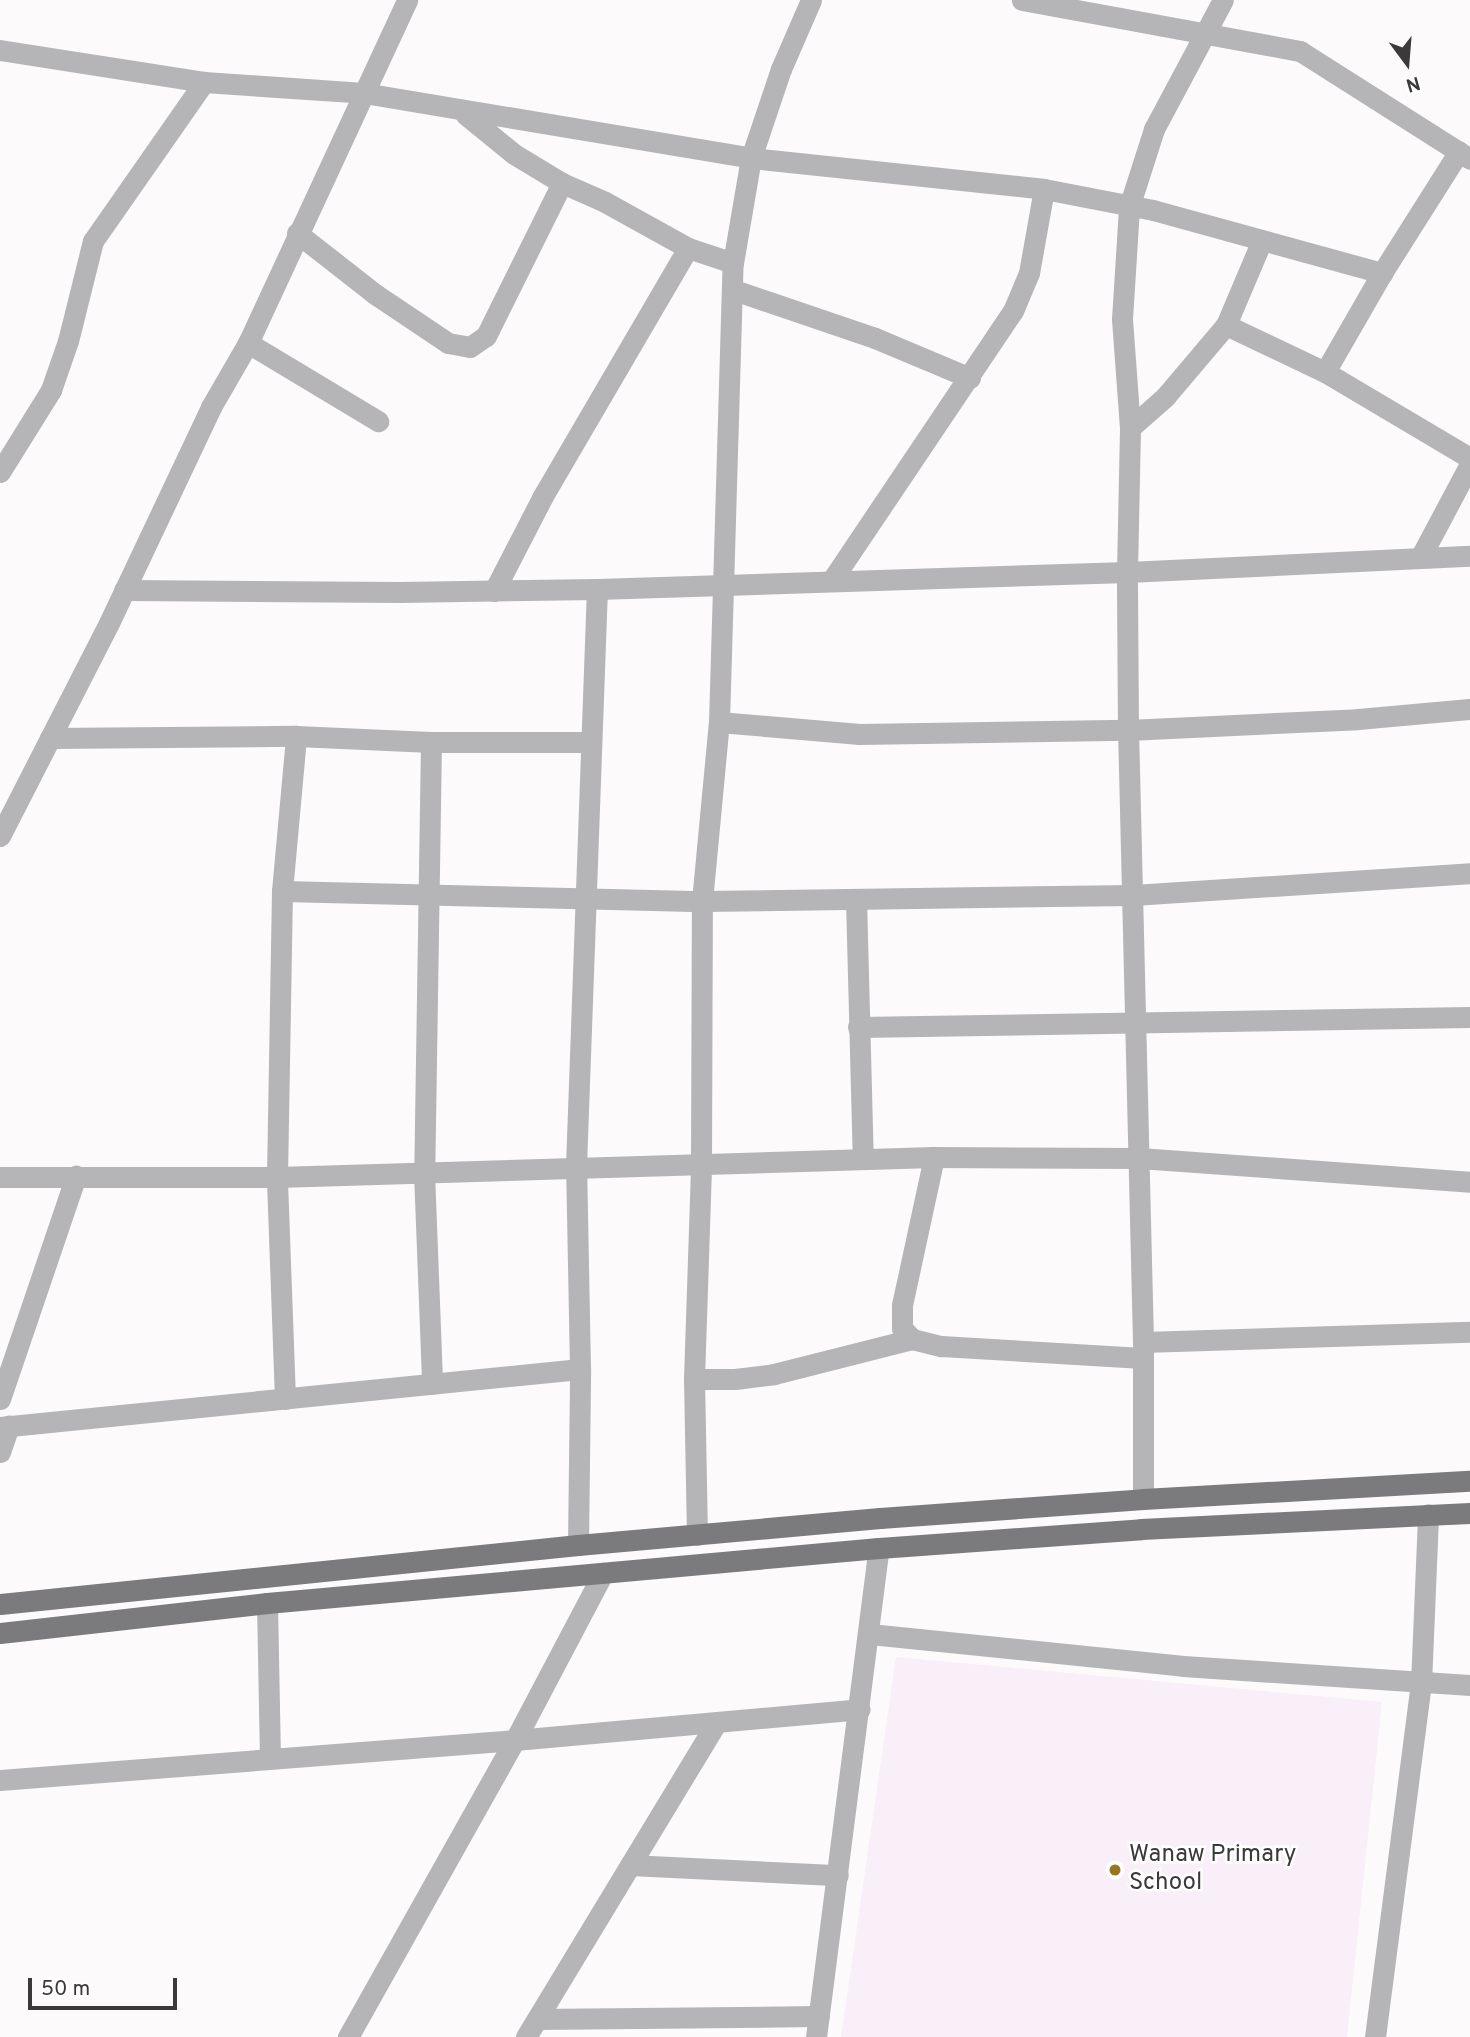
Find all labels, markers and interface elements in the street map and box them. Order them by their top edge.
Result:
north arrow [1372,28,1442,98]
text: N [1403,70,1423,97]
place label: Wanaw Primary School [1129,1842,1296,1898]
marker: Wanaw Primary School [1107,1862,1123,1878]
scale bar [32,1964,180,2008]
text: 50 m [41,1976,90,2003]

